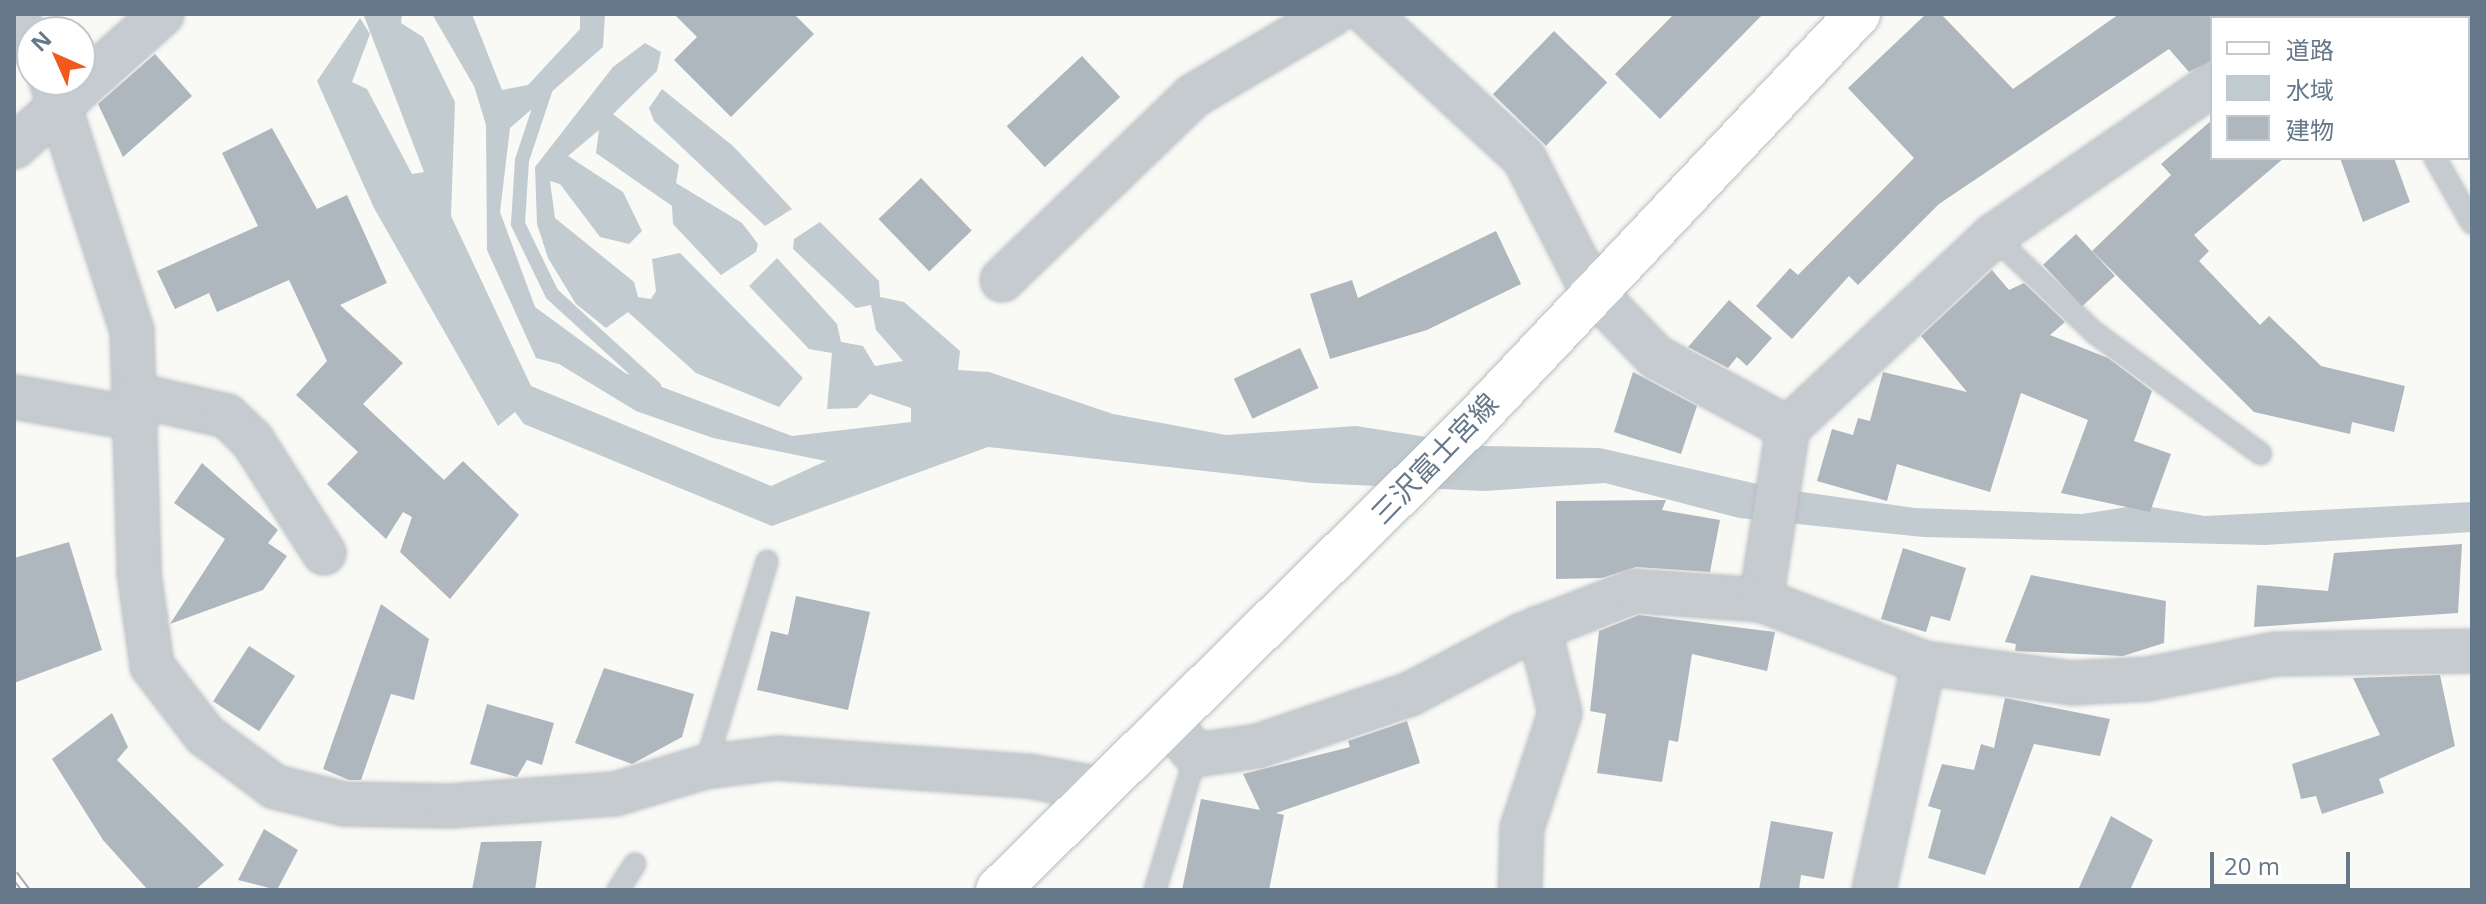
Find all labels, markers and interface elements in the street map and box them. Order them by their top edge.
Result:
north arrow [16,16,96,96]
legend [2210,16,2470,160]
text: N [24,24,57,57]
text: 道路 [2286,33,2334,66]
text: 水域 [2286,73,2334,106]
text: 建物 [2286,113,2334,146]
street label: 三沢富士宮線 [1364,386,1504,530]
scale bar [2214,836,2354,886]
text: 20 m [2224,849,2280,882]

